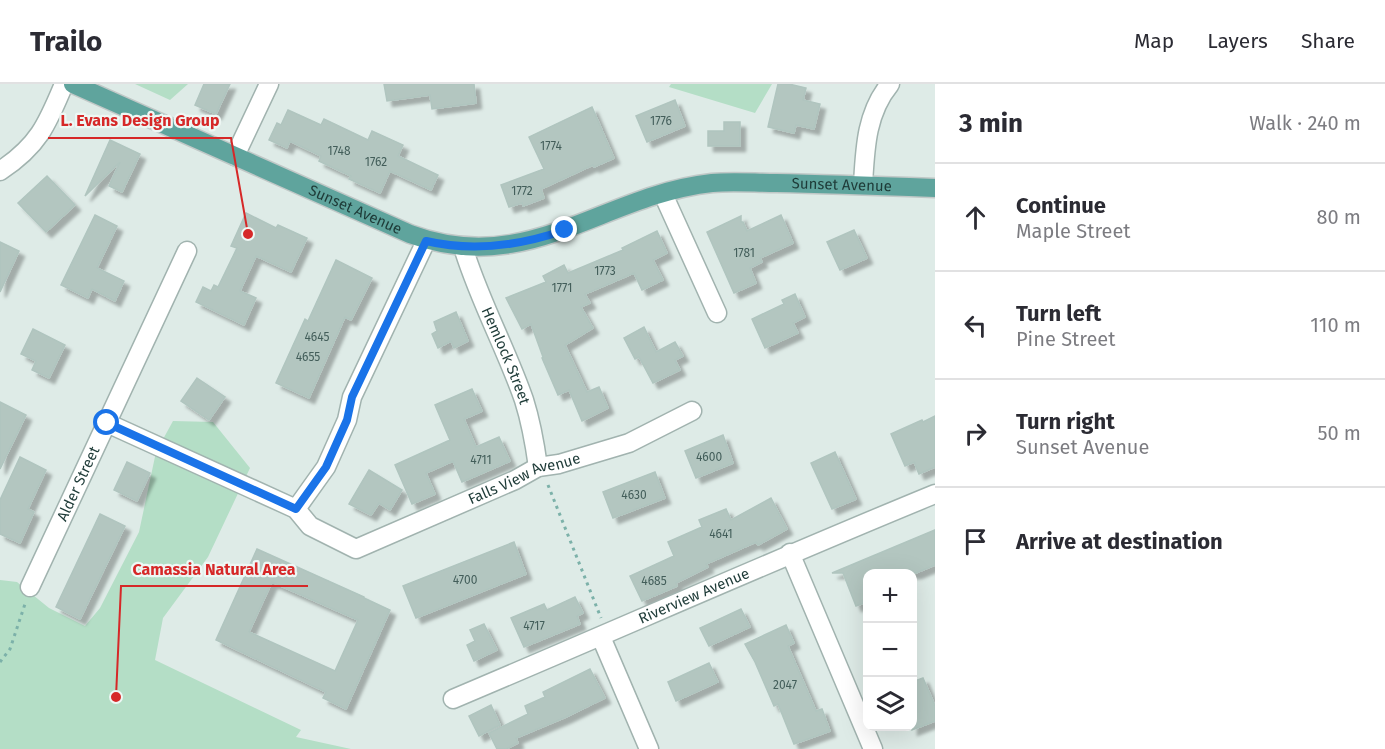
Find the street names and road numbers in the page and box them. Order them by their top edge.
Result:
street label: Sunset Avenue [792,174,892,195]
street label: Sunset Avenue [306,181,405,238]
street label: Hemlock Street [478,304,534,407]
street label: Alder Street [53,443,104,524]
street label: Falls View Avenue [465,449,582,508]
street label: Riverview Avenue [636,564,752,628]

